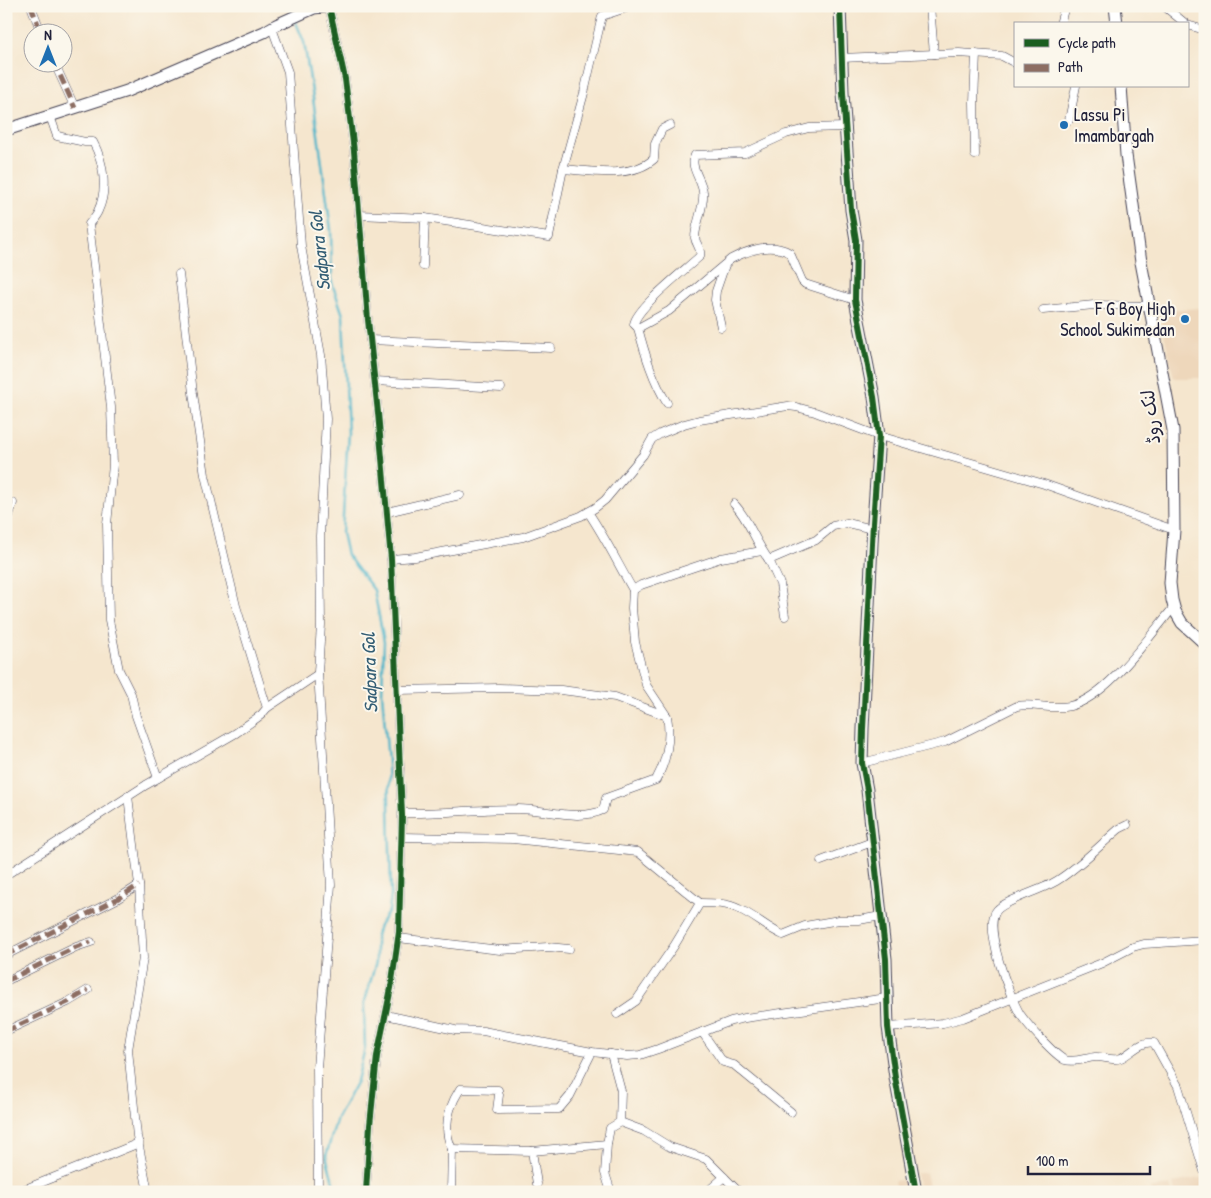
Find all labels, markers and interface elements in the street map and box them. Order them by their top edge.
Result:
north arrow [22,22,72,72]
legend [1014,22,1188,88]
text: N [44,25,52,44]
text: Cycle path [1058,32,1116,53]
text: Path [1058,56,1083,77]
place label: Lassu Pi Imambargah [1074,102,1154,148]
marker: Lassu Pi Imambargah [1058,119,1070,131]
water label: Sadpara Gol [302,209,336,292]
place label: F G Boy High School Sukimedan [1060,296,1175,342]
marker: F G Boy High School Sukimedan [1179,313,1191,325]
street label: لنک روڈ [1135,389,1166,446]
water label: Sadpara Gol [355,632,383,713]
scale bar [1028,1143,1151,1175]
text: 100 m [1036,1150,1069,1171]

